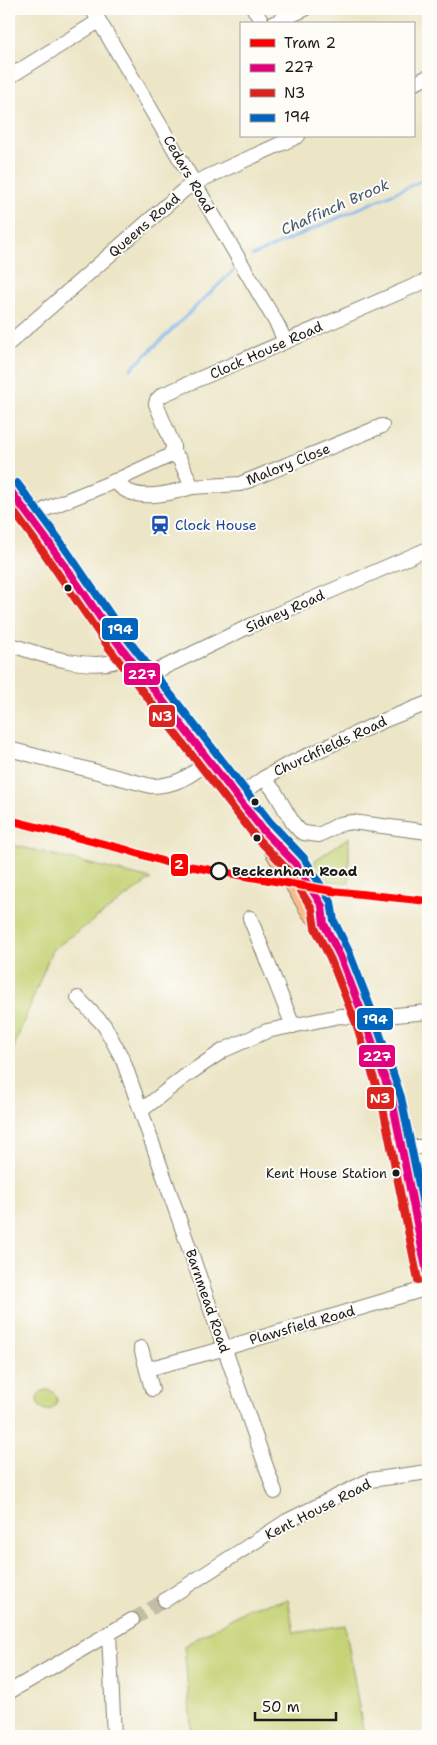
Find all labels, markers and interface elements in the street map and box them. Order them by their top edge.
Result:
legend [240,22,414,138]
text: Tram 2 [284,33,336,53]
text: 227 [284,57,314,77]
text: N3 [284,83,305,103]
text: 194 [284,107,310,127]
street label: Cedars Road [160,132,218,216]
water label: Chaffinch Brook [278,174,393,240]
street label: Queens Road [104,189,184,261]
street label: Clock House Road [207,317,325,383]
street label: Malory Close [243,439,333,489]
station icon: Clock House [149,514,171,536]
place label: Clock House [175,516,257,534]
unlabelled marker [63,583,73,593]
street label: Sidney Road [243,585,327,636]
line badge: 194 [101,617,139,641]
text: 194 [107,620,133,638]
line badge: 227 [123,662,161,686]
text: 227 [128,665,156,683]
line badge: N3 [148,704,176,728]
text: N3 [152,707,172,725]
street label: Churchfields Road [271,712,390,780]
unlabelled marker [250,797,260,807]
unlabelled marker [252,833,262,843]
line badge: 2 [170,853,189,877]
text: 2 [174,855,184,873]
marker: Beckenham Road [210,862,228,880]
place label: Beckenham Road [232,862,358,880]
line badge: 194 [356,1007,394,1031]
text: 194 [362,1010,388,1028]
line badge: 227 [358,1044,396,1068]
text: 227 [363,1047,391,1065]
line badge: N3 [366,1086,395,1110]
text: N3 [370,1089,390,1107]
place label: Kent House Station [266,1165,387,1182]
marker: Kent House Station [391,1168,401,1178]
street label: Barnmead Road [182,1247,234,1355]
street label: Plawsfield Road [247,1301,357,1349]
street label: Kent House Road [262,1474,374,1544]
scale bar [255,1690,336,1722]
text: 50 m [262,1697,300,1717]

